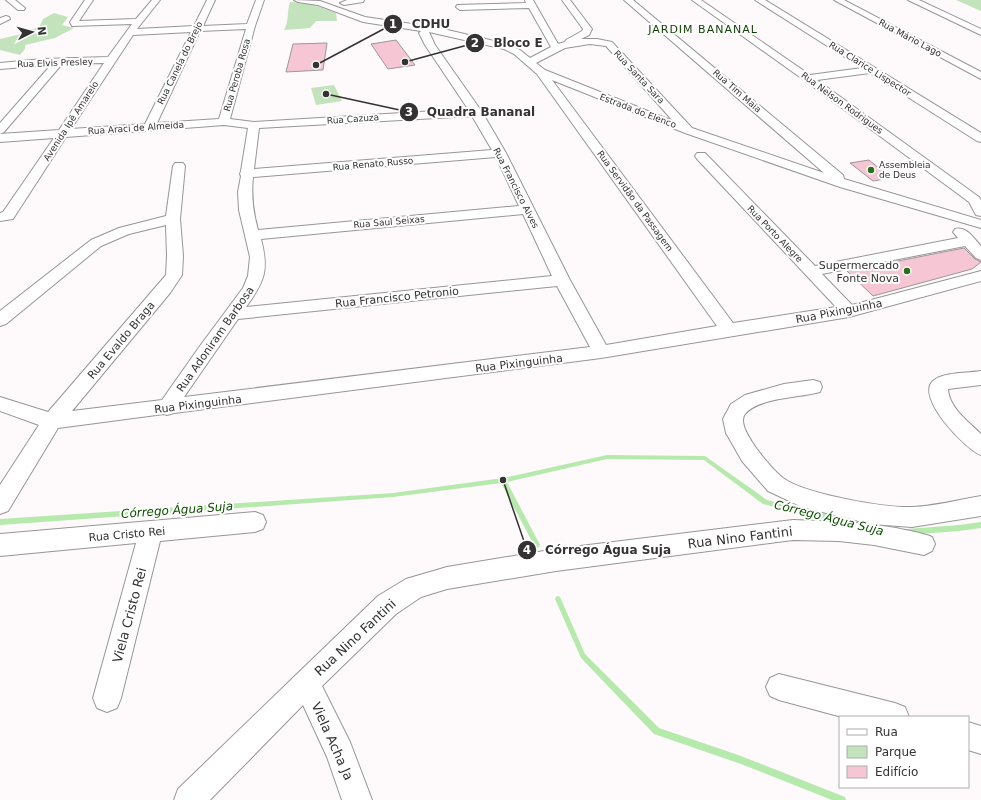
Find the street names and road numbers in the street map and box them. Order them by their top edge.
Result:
street label: Rua Mário Lago [877,17,943,59]
street label: Rua Canela do Brejo [156,19,205,106]
street label: Rua Peroba Rosa [222,37,252,113]
street label: Rua Clarice Lispector [827,40,913,99]
street label: Rua Santa Sara [612,48,666,106]
street label: Rua Elvis Presley [17,57,94,69]
street label: Rua Tim Maia [711,67,763,115]
street label: Rua Nelson Rodrigues [799,70,885,136]
street label: Avenida Ipê Amarelo [41,79,101,163]
street label: Estrada do Elenco [598,92,678,130]
street label: Rua Cazuza [327,112,379,126]
street label: Rua Araci de Almeida [88,120,184,136]
street label: Rua Francisco Alves [491,146,541,230]
street label: Rua Servidão da Passagem [595,149,675,253]
street label: Rua Renato Russo [332,155,414,173]
street label: Rua Porto Alegre [745,204,805,265]
street label: Rua Saul Seixas [353,214,425,230]
street label: Rua Adoniram Barbosa [174,284,257,395]
street label: Rua Francisco Petronio [335,285,460,310]
street label: Rua Pixinguinha [795,297,884,326]
street label: Rua Evaldo Braga [85,299,158,382]
street label: Rua Pixinguinha [475,352,564,375]
street label: Rua Pixinguinha [154,393,243,416]
street label: Rua Nino Fantini [687,524,793,551]
street label: Rua Cristo Rei [88,525,166,544]
street label: Viela Cristo Rei [110,566,149,664]
street label: Rua Nino Fantini [312,596,399,679]
street label: Viela Acha Ja [309,700,356,783]

